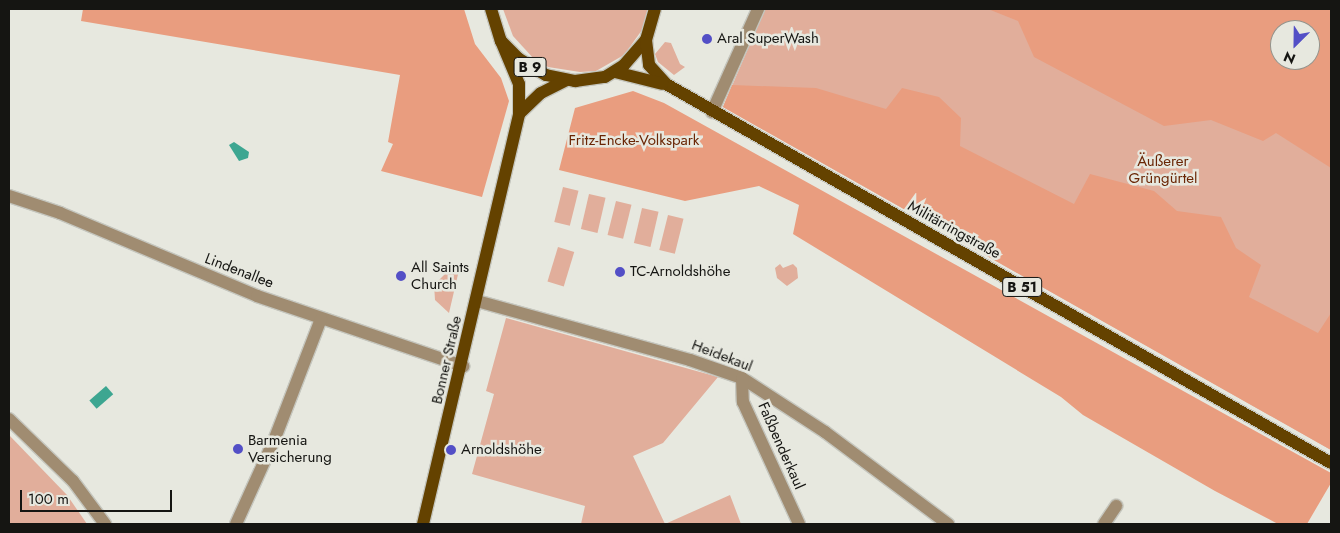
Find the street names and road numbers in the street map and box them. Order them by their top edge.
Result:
road number: B 9 [512,56,548,78]
street label: Militärringstraße [905,197,1003,263]
street label: Lindenallee [202,250,276,292]
road number: B 51 [1002,276,1042,298]
street label: Bonner Straße [428,314,466,406]
street label: Heidekaul [689,336,755,376]
street label: Faßbenderkaul [754,400,808,492]

